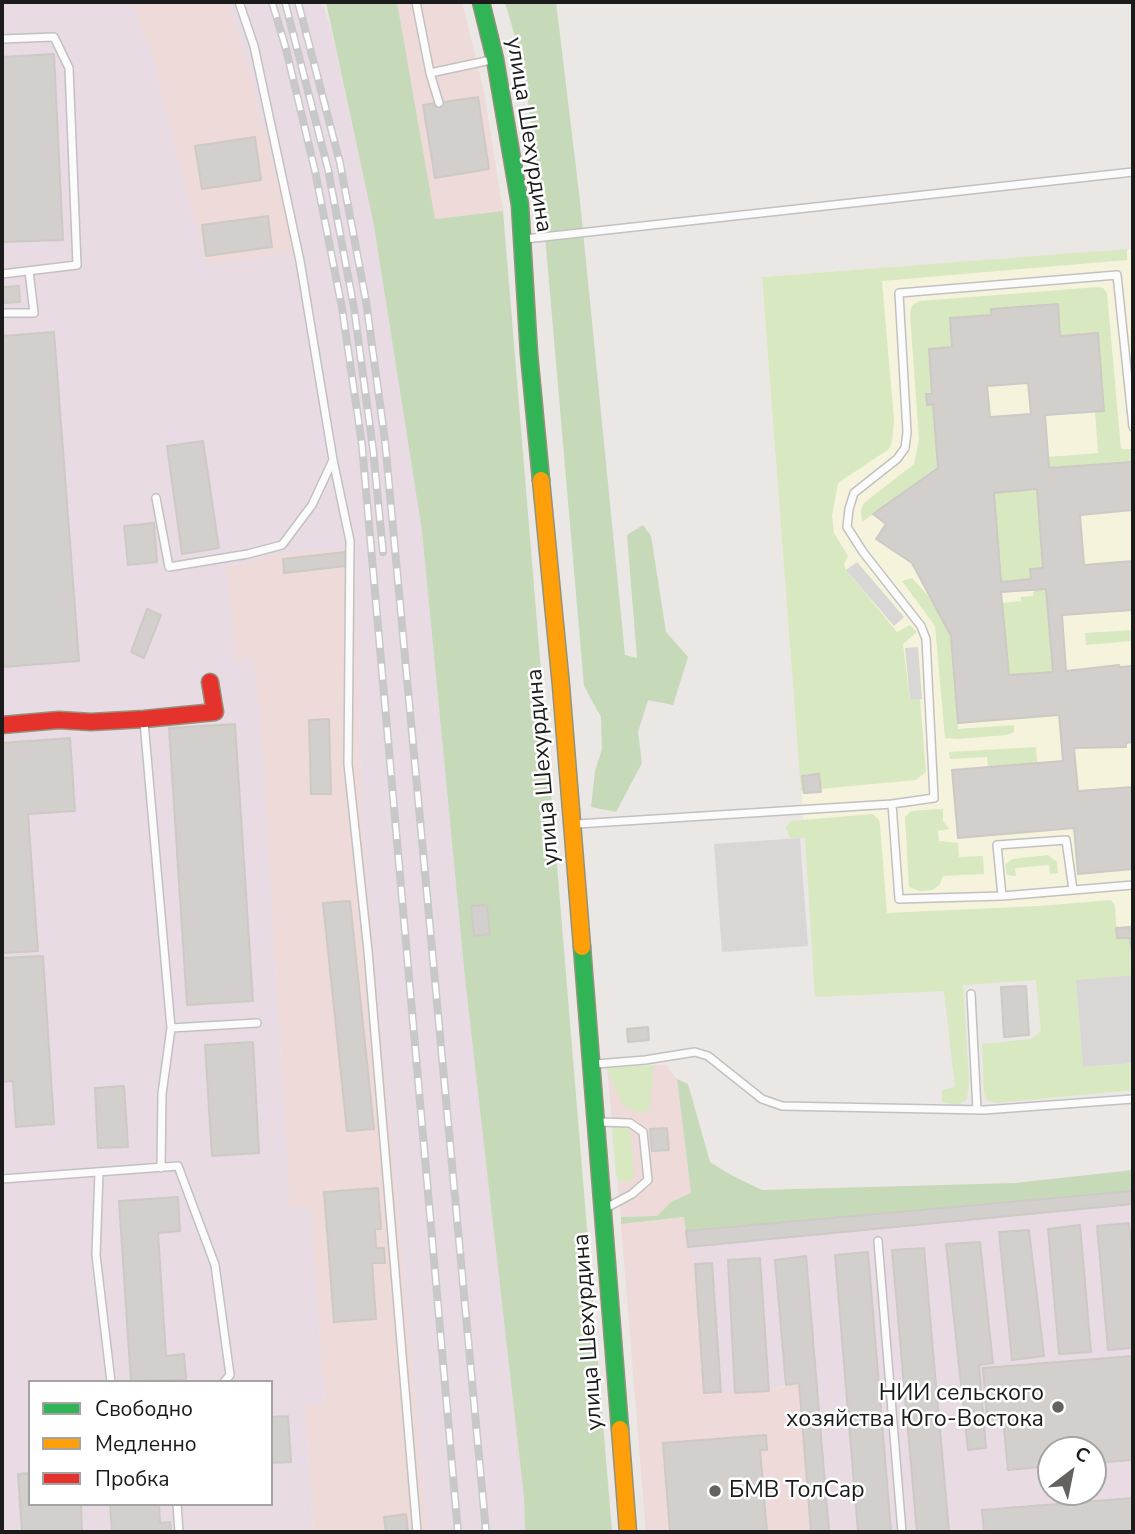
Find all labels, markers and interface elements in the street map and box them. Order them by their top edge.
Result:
street label: улица Шехурдина [499,35,557,235]
street label: улица Шехурдина [522,668,566,866]
street label: улица Шехурдина [568,1233,610,1431]
legend [28,1380,273,1506]
place label: НИИ сельского хозяйства Юго-Востока [786,1380,1044,1434]
text: Свободно [95,1395,193,1423]
marker: НИИ сельского хозяйства Юго-Востока [1050,1399,1066,1415]
text: Медленно [95,1430,197,1458]
north arrow [1037,1436,1107,1506]
text: С [1070,1440,1094,1469]
text: Пробка [95,1465,169,1493]
place label: БМВ ТолСар [729,1477,865,1505]
marker: БМВ ТолСар [707,1483,723,1499]

